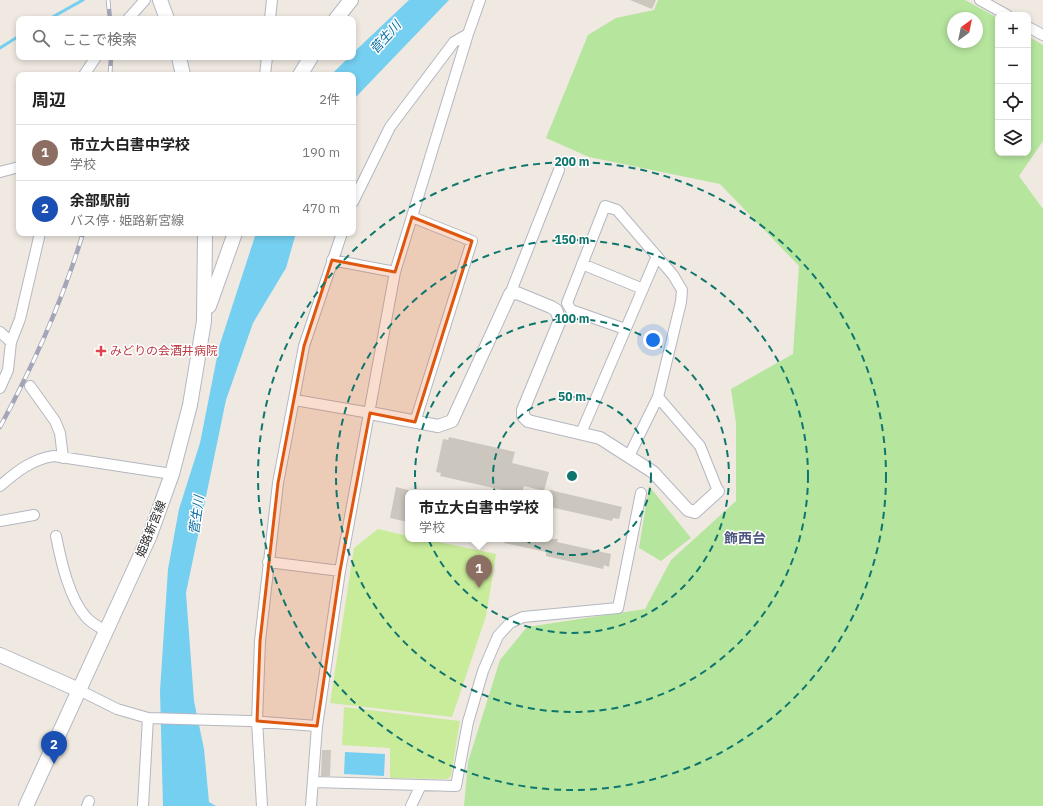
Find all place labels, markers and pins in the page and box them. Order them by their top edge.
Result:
place label: みどりの会酒井病院 [110,343,218,358]
marker: みどりの会酒井病院 [95,345,107,357]
centre of rings [565,469,579,483]
pin: 1 [466,555,492,588]
pin: 2 [41,731,67,764]

